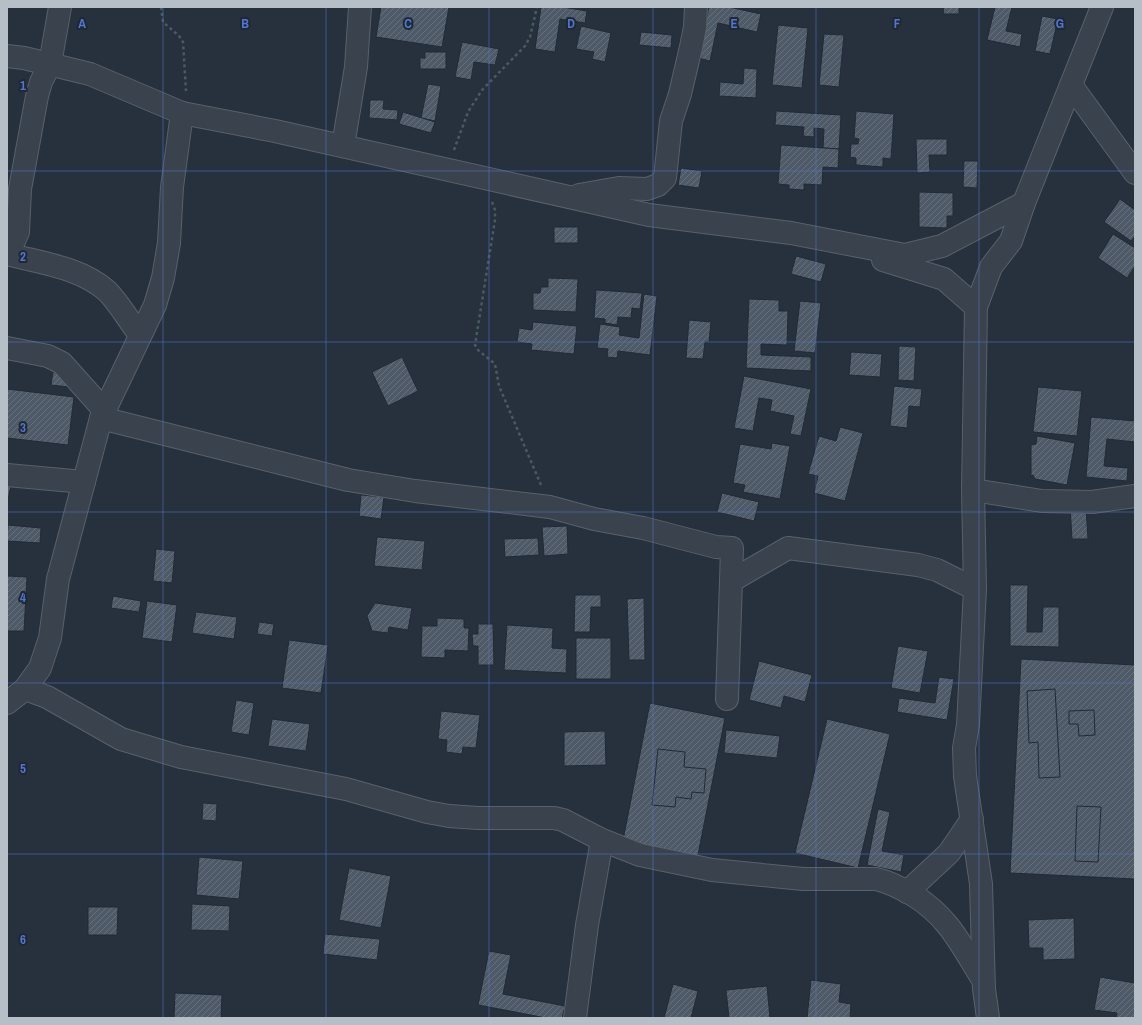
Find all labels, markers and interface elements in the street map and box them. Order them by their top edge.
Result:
text: A [78,15,86,32]
text: B [241,15,249,32]
text: C [404,15,412,32]
text: D [567,15,575,32]
text: E [730,15,738,32]
text: F [894,15,901,32]
text: G [1056,15,1064,32]
text: 1 [20,77,26,94]
text: 2 [20,248,26,265]
text: 3 [20,419,26,436]
text: 4 [20,589,26,606]
text: 5 [20,760,26,777]
text: 6 [20,931,26,948]

